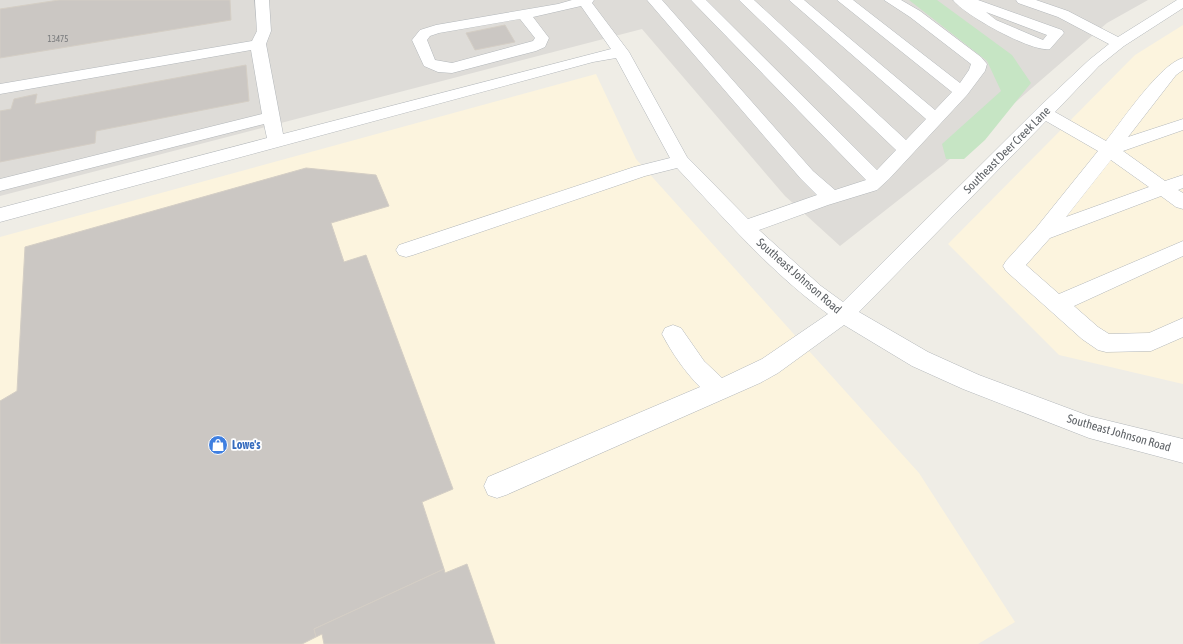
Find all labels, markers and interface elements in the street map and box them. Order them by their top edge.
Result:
house number: 13475 [47,34,69,44]
street label: Southeast Deer Creek Lane [961,104,1053,196]
street label: Southeast Johnson Road [754,235,844,317]
street label: Southeast Johnson Road [1065,411,1173,455]
shop icon: Lowe's [207,434,229,456]
place label: Lowe's [232,438,261,452]

